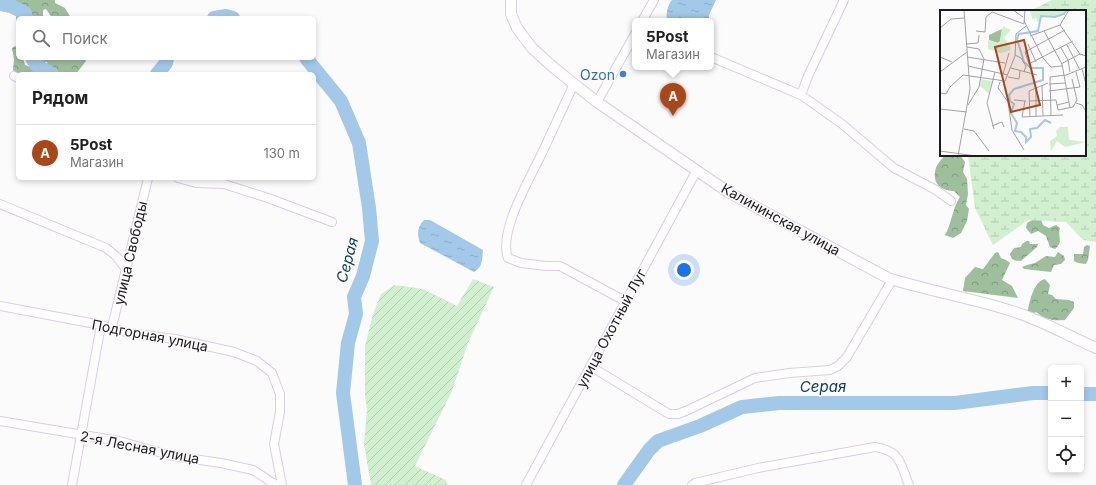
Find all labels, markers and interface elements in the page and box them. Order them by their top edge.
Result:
inset map [940,10,1086,156]
search box [16,16,316,60]
popup [632,18,714,70]
icon: search [30,27,52,49]
text: 5Post [646,27,688,46]
text: Поиск [62,29,108,48]
text: Магазин [646,46,700,62]
place label: Ozon [580,66,615,83]
marker: Ozon [618,69,628,79]
pin: A [660,83,686,116]
text: Рядом [32,88,88,108]
text: 5Post [70,135,112,154]
text: A [40,145,50,161]
text: 130 m [263,145,300,161]
text: Магазин [70,154,124,170]
street label: Калининская улица [719,179,843,259]
street label: улица Свободы [110,199,150,307]
water label: Серая [332,235,362,285]
your location [674,260,694,280]
street label: улица Охотный Луг [572,266,650,390]
street label: Подгорная улица [90,315,210,355]
map controls [1048,365,1084,473]
button: + [1048,365,1084,401]
water label: Серая [800,377,846,396]
button: − [1048,401,1084,437]
street label: 2-я Лесная улица [79,427,201,467]
button: locate [1048,437,1084,473]

